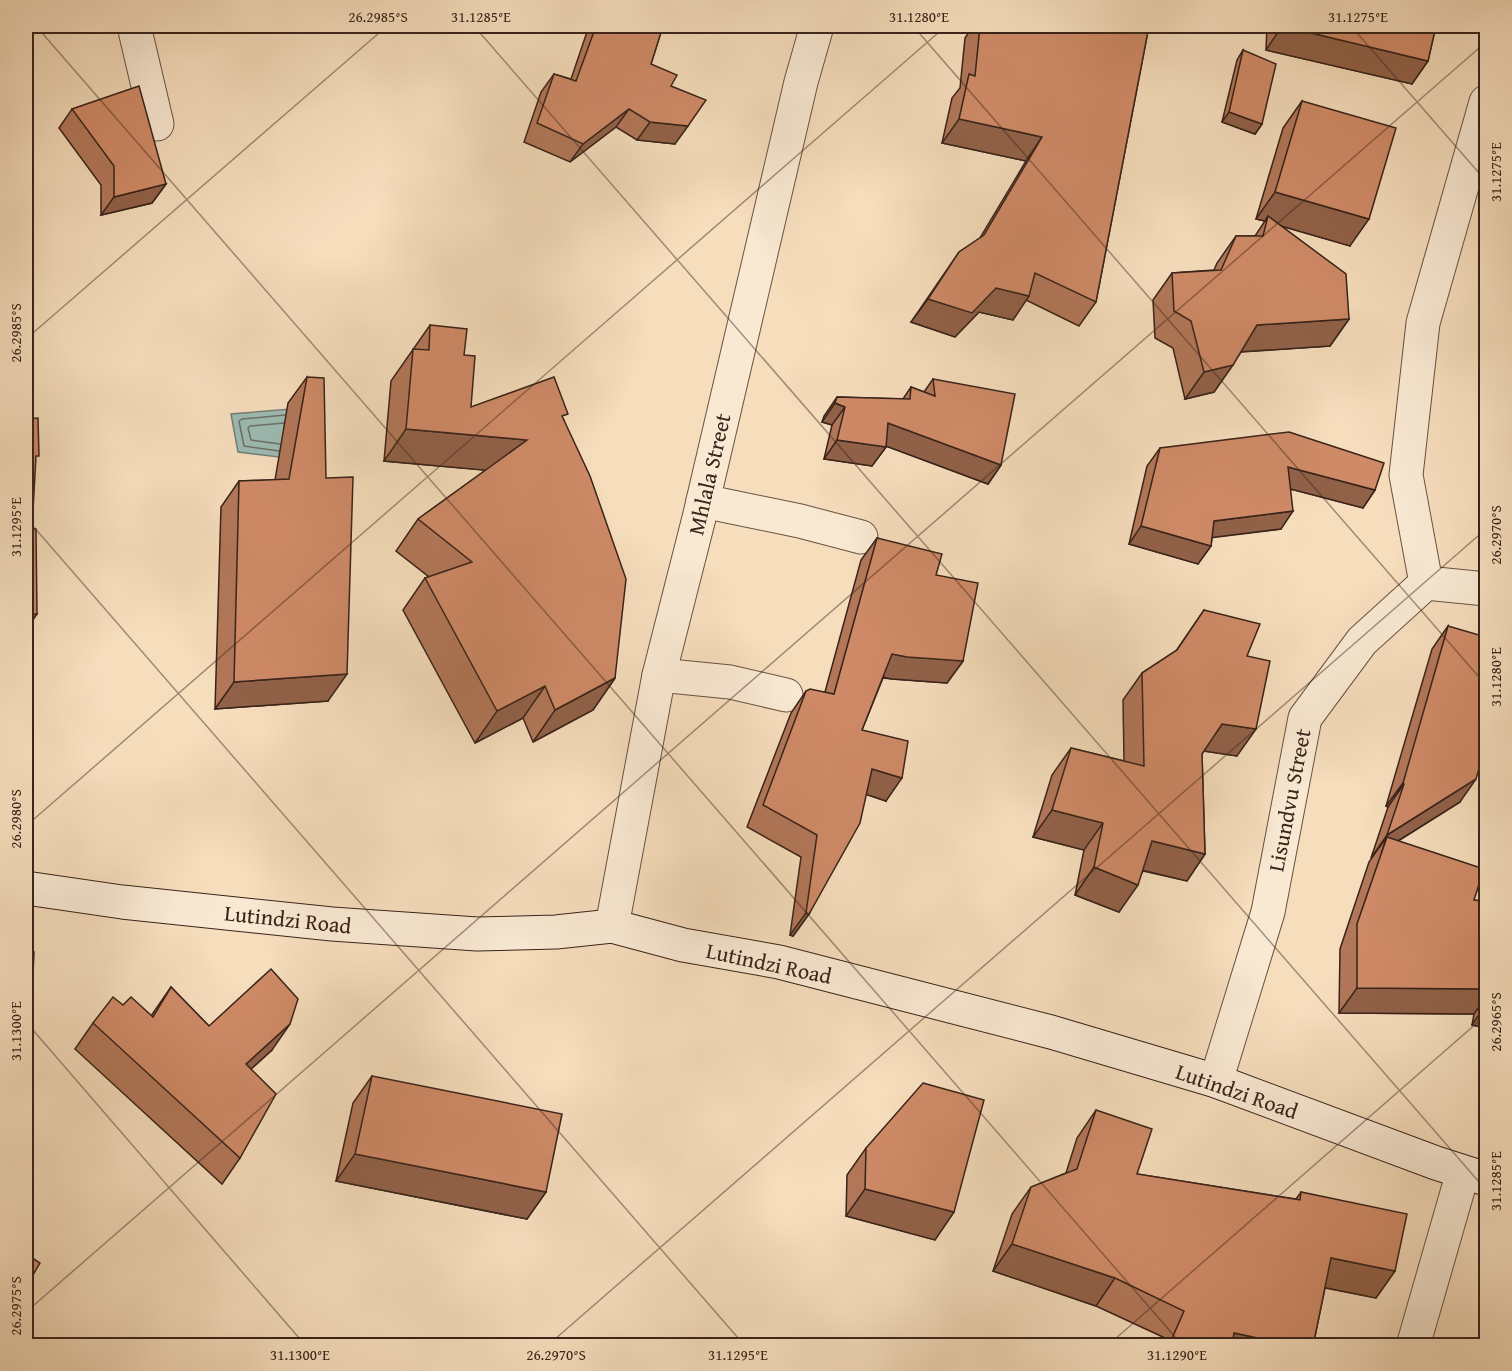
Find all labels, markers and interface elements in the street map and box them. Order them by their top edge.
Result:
text: 26.2985°S [348,6,408,27]
text: 31.1285°E [451,6,511,27]
text: 31.1280°E [889,6,949,27]
text: 31.1275°E [1328,6,1388,27]
text: 31.1275°E [1485,142,1506,202]
text: 26.2985°S [5,303,26,363]
street label: Mhlala Street [679,410,739,538]
text: 31.1295°E [5,497,26,557]
text: 26.2970°S [1485,505,1506,565]
text: 31.1280°E [1485,647,1506,707]
street label: Lisundvu Street [1259,726,1319,874]
text: 26.2980°S [5,789,26,849]
street label: Lutindzi Road [223,896,353,942]
street label: Lutindzi Road [703,934,835,992]
text: 26.2965°S [1485,992,1506,1052]
text: 31.1300°E [5,1001,26,1061]
street label: Lutindzi Road [1172,1055,1303,1127]
text: 31.1285°E [1485,1151,1506,1211]
text: 26.2975°S [5,1276,26,1336]
text: 31.1300°E [270,1344,330,1365]
text: 26.2970°S [526,1344,586,1365]
text: 31.1295°E [708,1344,768,1365]
text: 31.1290°E [1147,1344,1207,1365]

